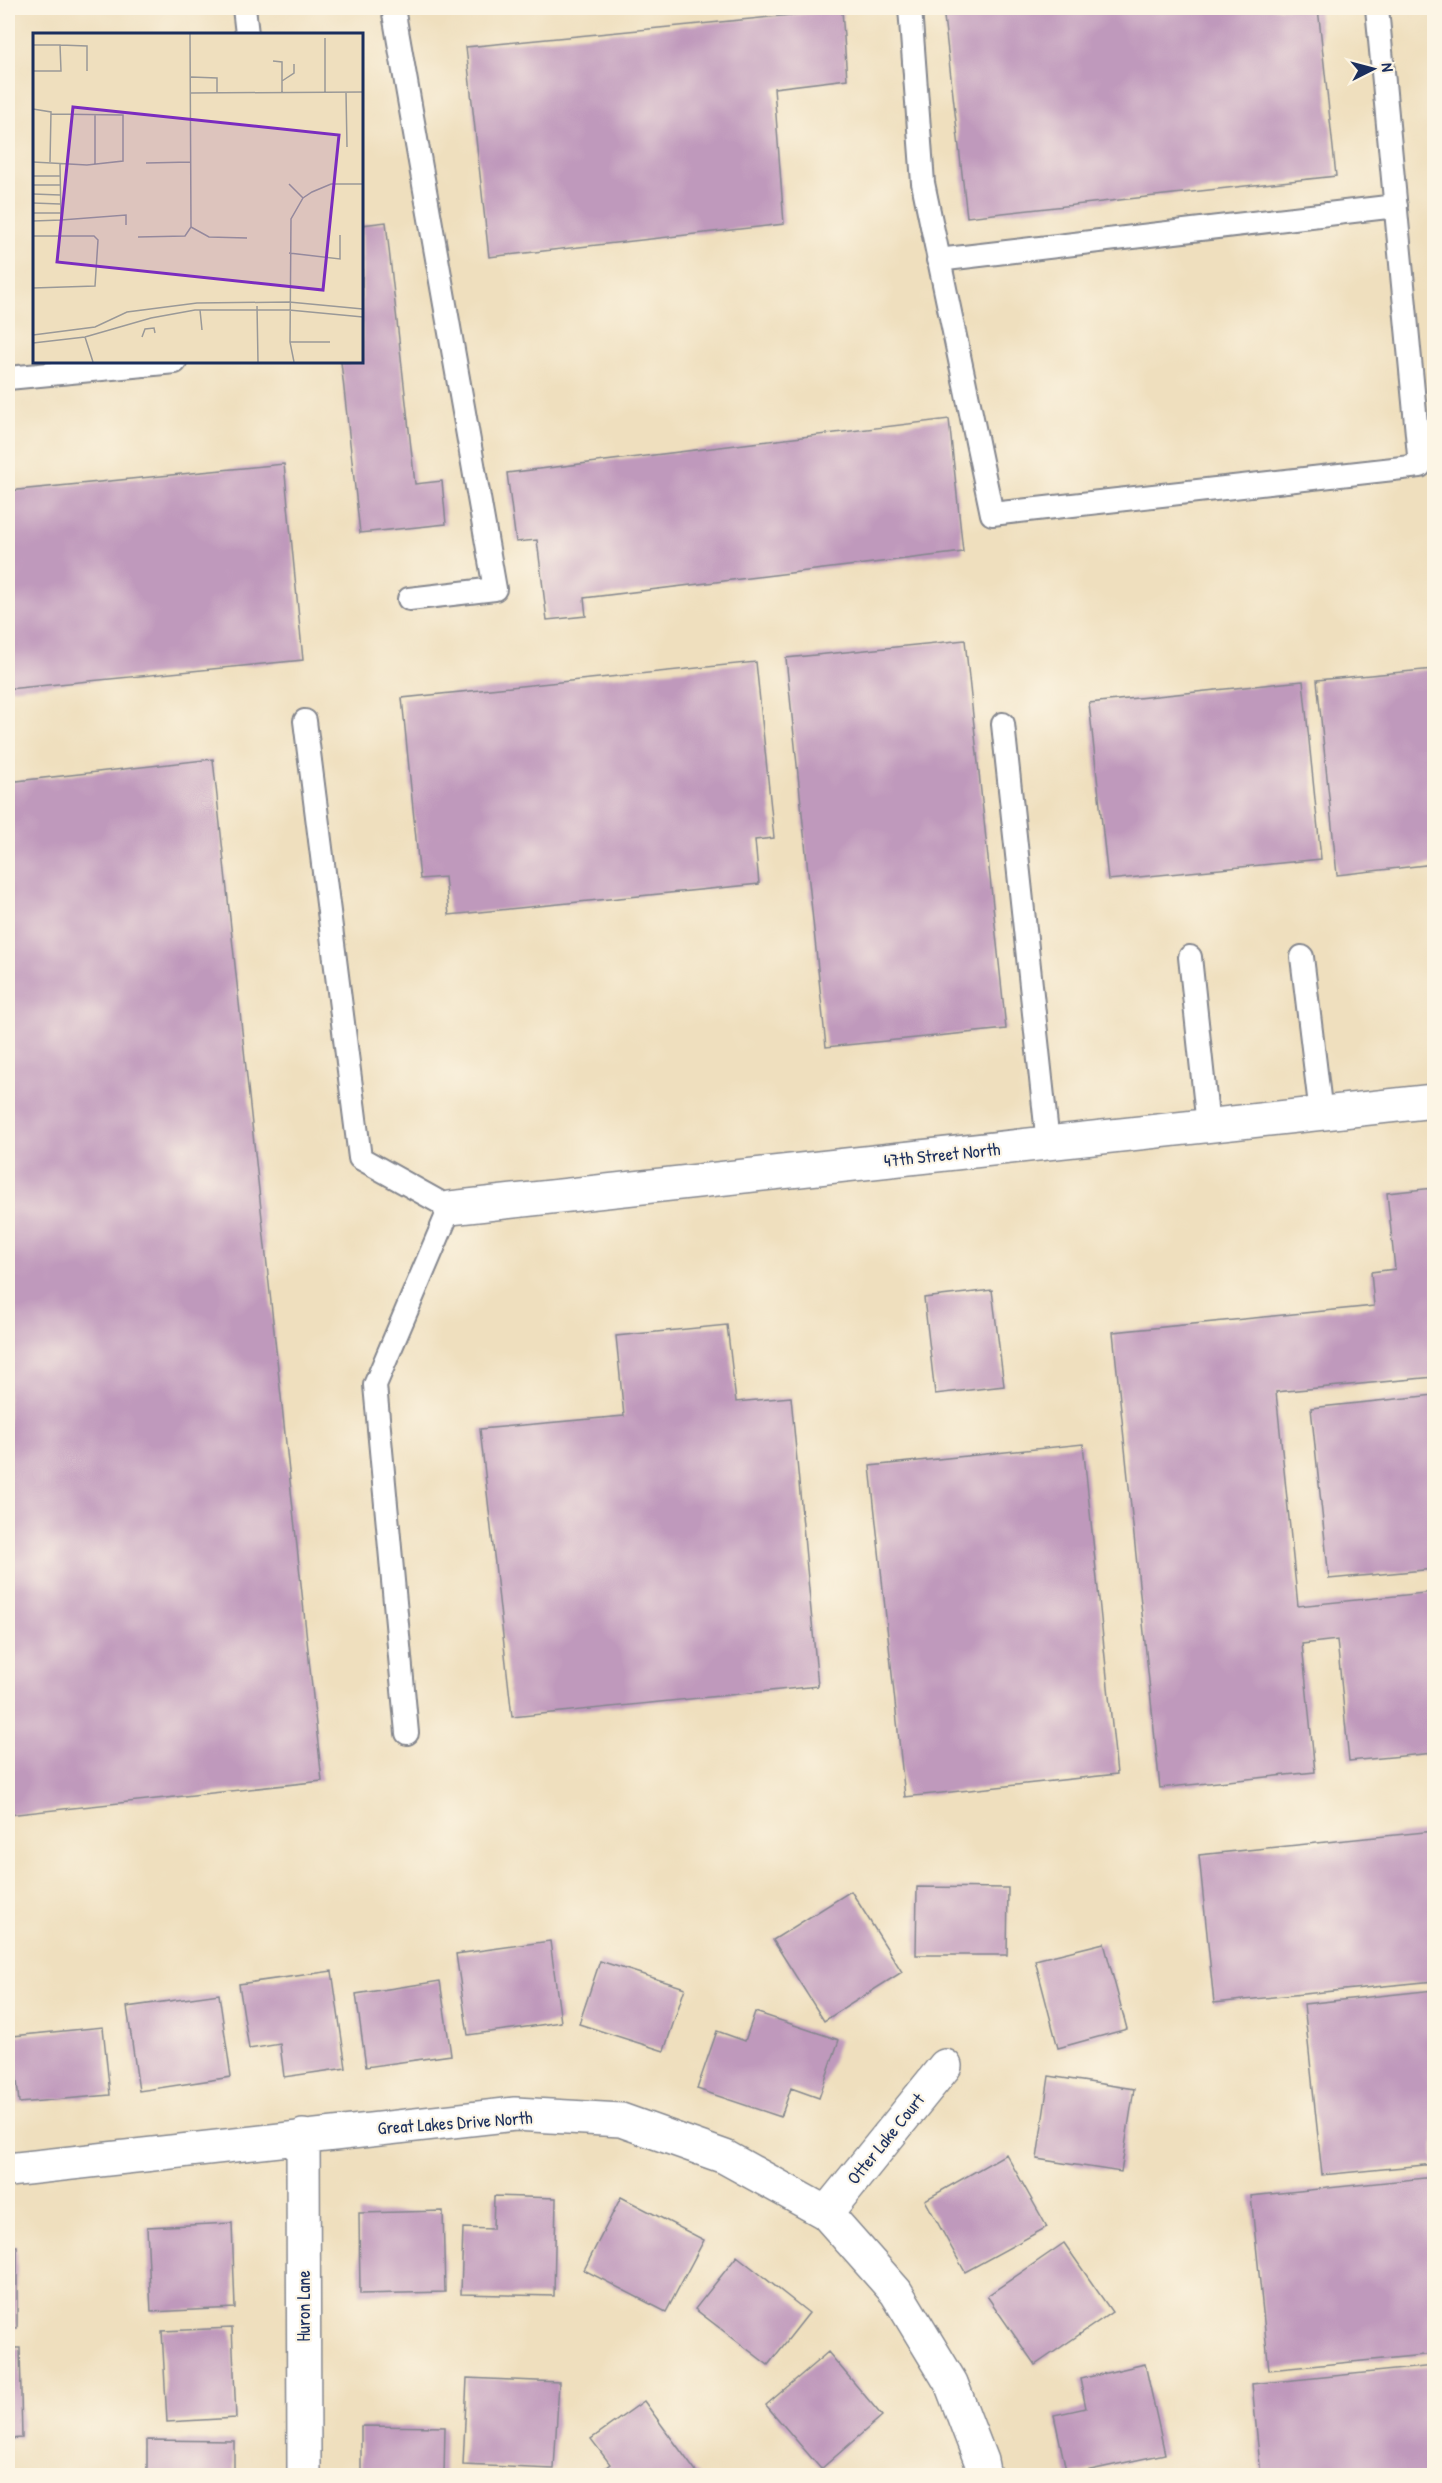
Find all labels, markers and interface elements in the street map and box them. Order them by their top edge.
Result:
inset map [33,33,363,363]
north arrow [1343,39,1403,99]
text: N [1377,62,1399,73]
street label: 47th Street North [882,1136,1002,1173]
street label: Otter Lake Court [841,2087,931,2190]
street label: Great Lakes Drive North [377,2105,534,2140]
street label: Huron Lane [291,2270,316,2342]

